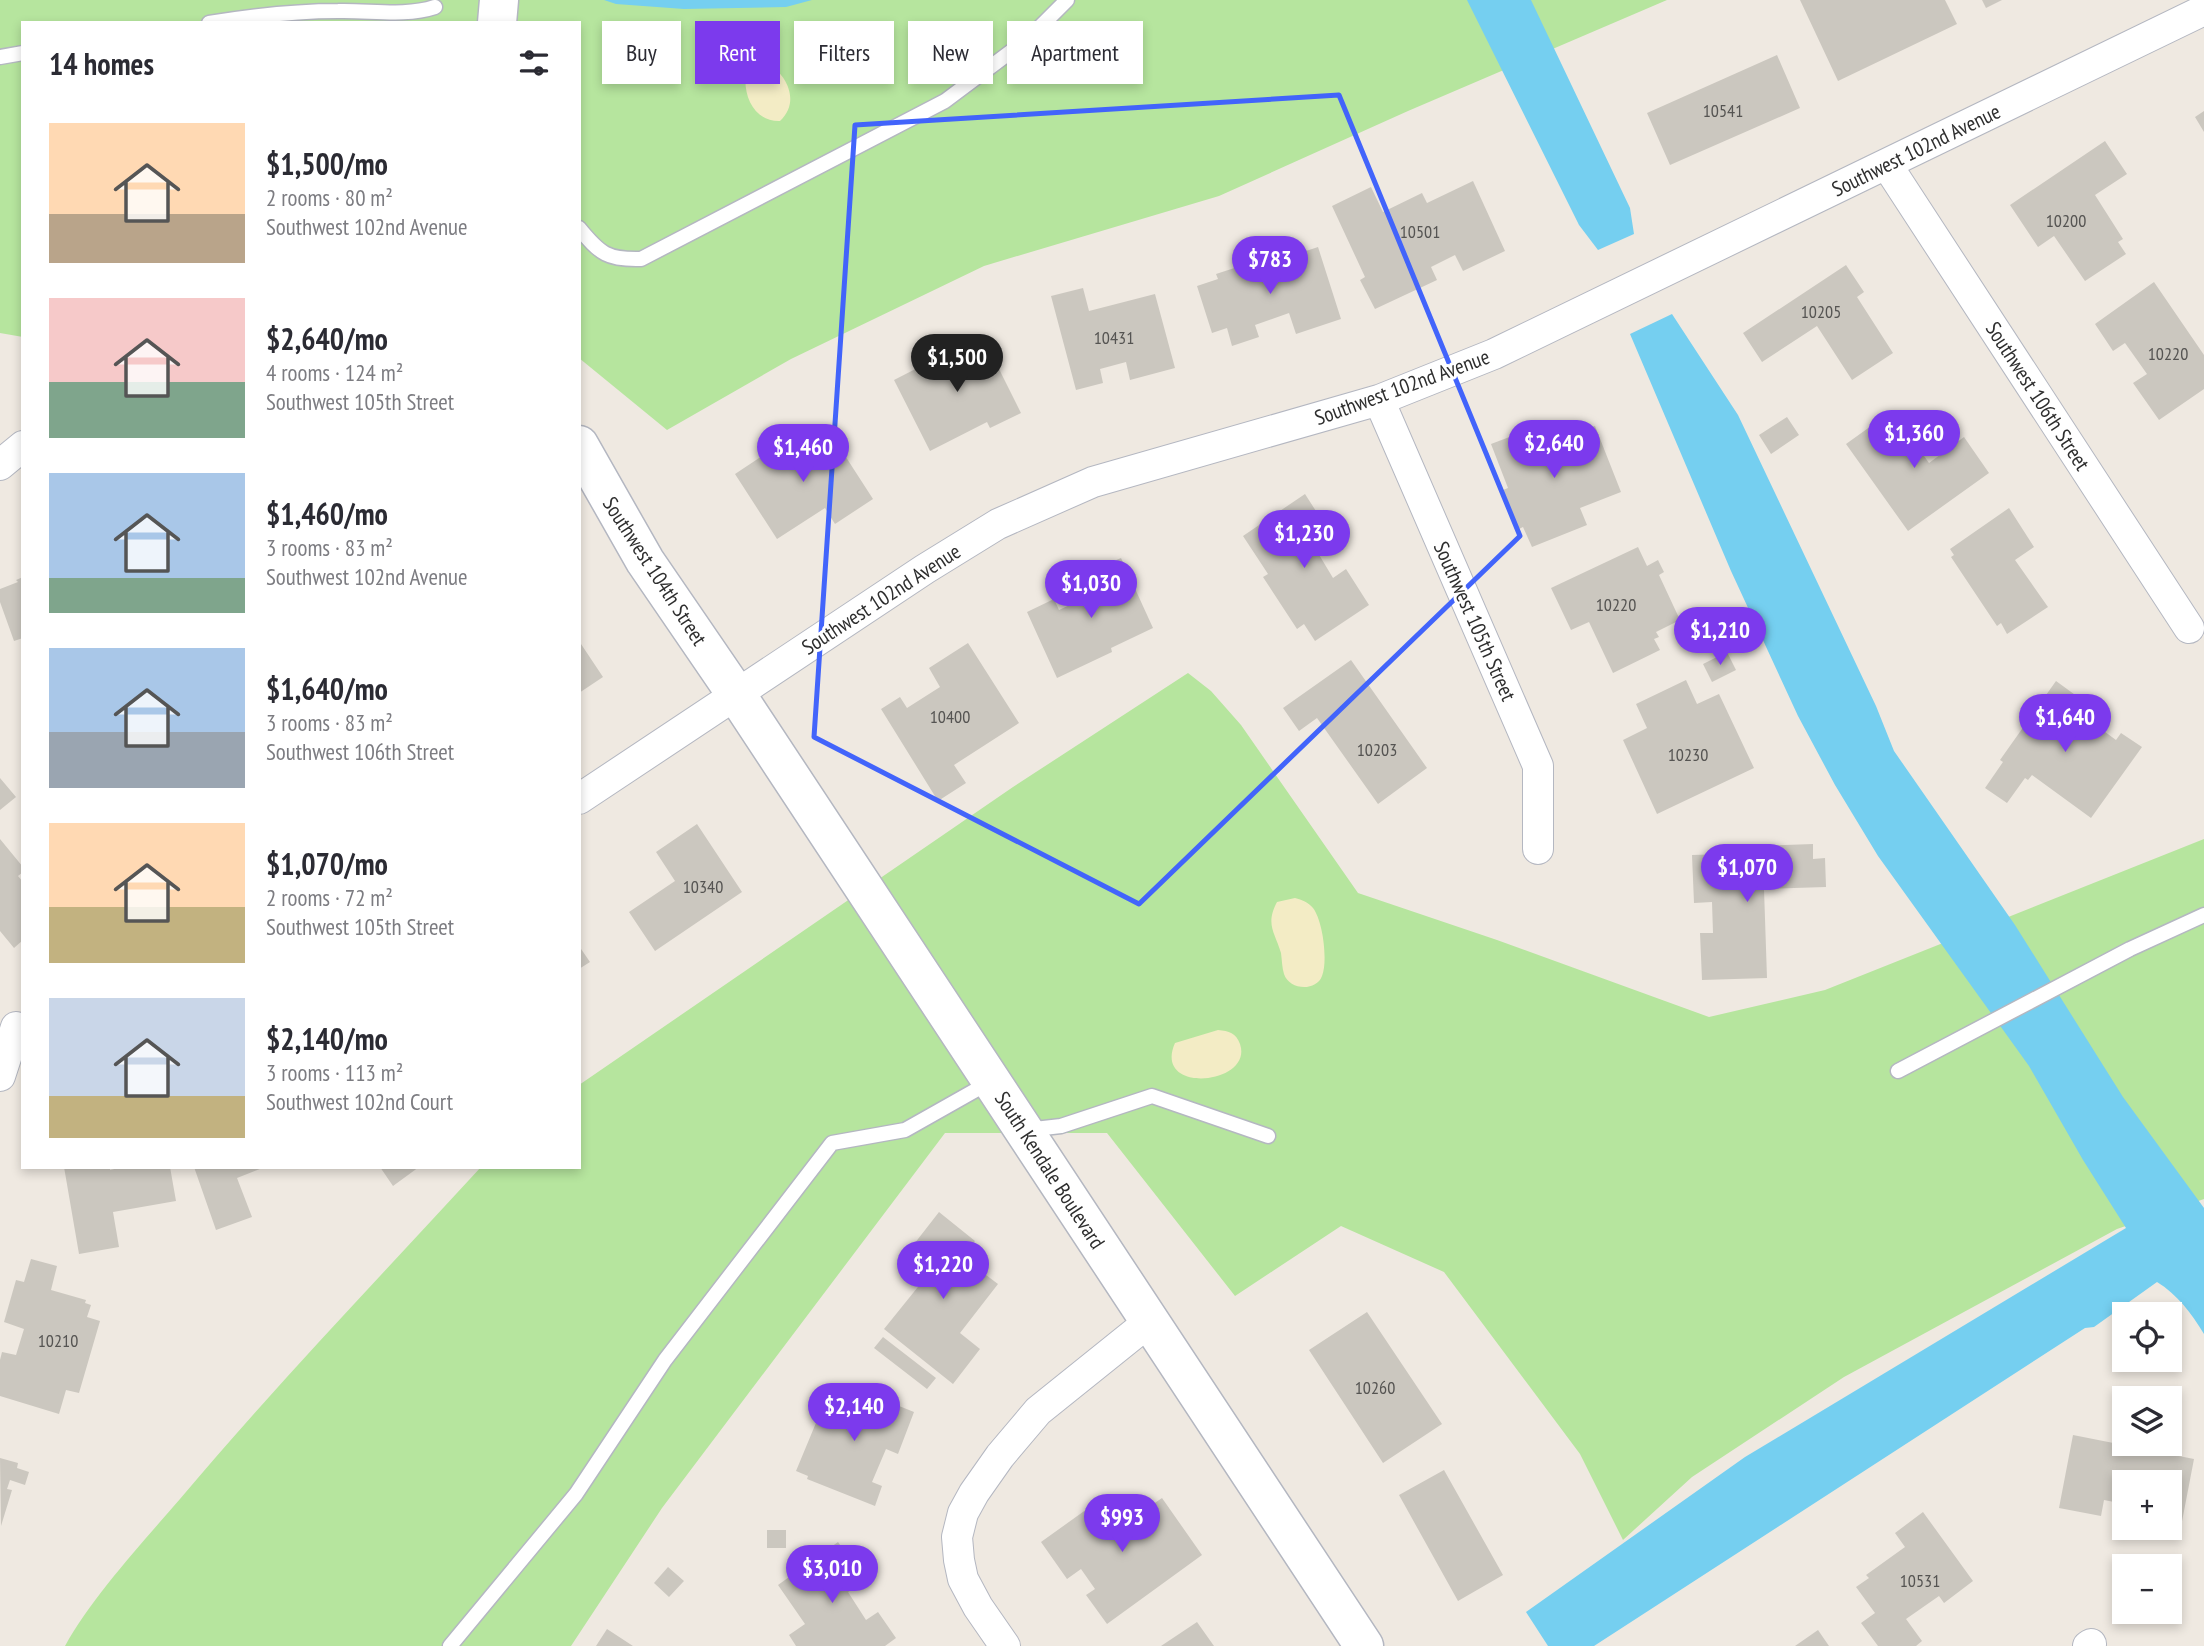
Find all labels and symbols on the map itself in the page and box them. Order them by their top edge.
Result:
street label: Southwest 102nd Avenue [1827,98,2005,202]
house number: 10541 [1703,99,1743,122]
house number: 10200 [2046,209,2086,232]
house number: 10501 [1400,220,1440,243]
pin: $783 [1229,236,1311,296]
house number: 10205 [1801,300,1841,323]
street label: Southwest 106th Street [1980,317,2096,476]
house number: 10431 [1094,326,1134,349]
pin: $1,500 [900,334,1014,394]
house number: 10220 [2148,342,2188,365]
street label: Southwest 102nd Avenue [1311,343,1493,431]
pin: $1,360 [1857,410,1971,470]
pin: $2,640 [1497,420,1611,480]
pin: $1,460 [746,424,860,484]
street label: Southwest 104th Street [597,492,713,651]
pin: $1,230 [1247,510,1361,570]
street label: Southwest 105th Street [1428,537,1522,705]
street label: Southwest 102nd Avenue [796,538,966,660]
pin: $1,030 [1034,560,1148,620]
house number: 10220 [1596,593,1636,616]
pin: $1,210 [1663,608,1777,667]
pin: $1,640 [2008,694,2122,754]
house number: 10400 [930,705,970,728]
house number: 10203 [1357,738,1397,761]
house number: 10230 [1668,743,1708,766]
pin: $1,070 [1690,844,1804,904]
house number: 10340 [683,875,723,898]
street label: South Kendale Boulevard [989,1086,1111,1254]
pin: $1,220 [886,1242,1000,1301]
house number: 10210 [38,1329,78,1352]
house number: 10260 [1355,1376,1395,1399]
pin: $2,140 [797,1384,911,1443]
pin: $993 [1081,1494,1163,1554]
pin: $3,010 [775,1546,889,1605]
house number: 10531 [1900,1569,1940,1592]

